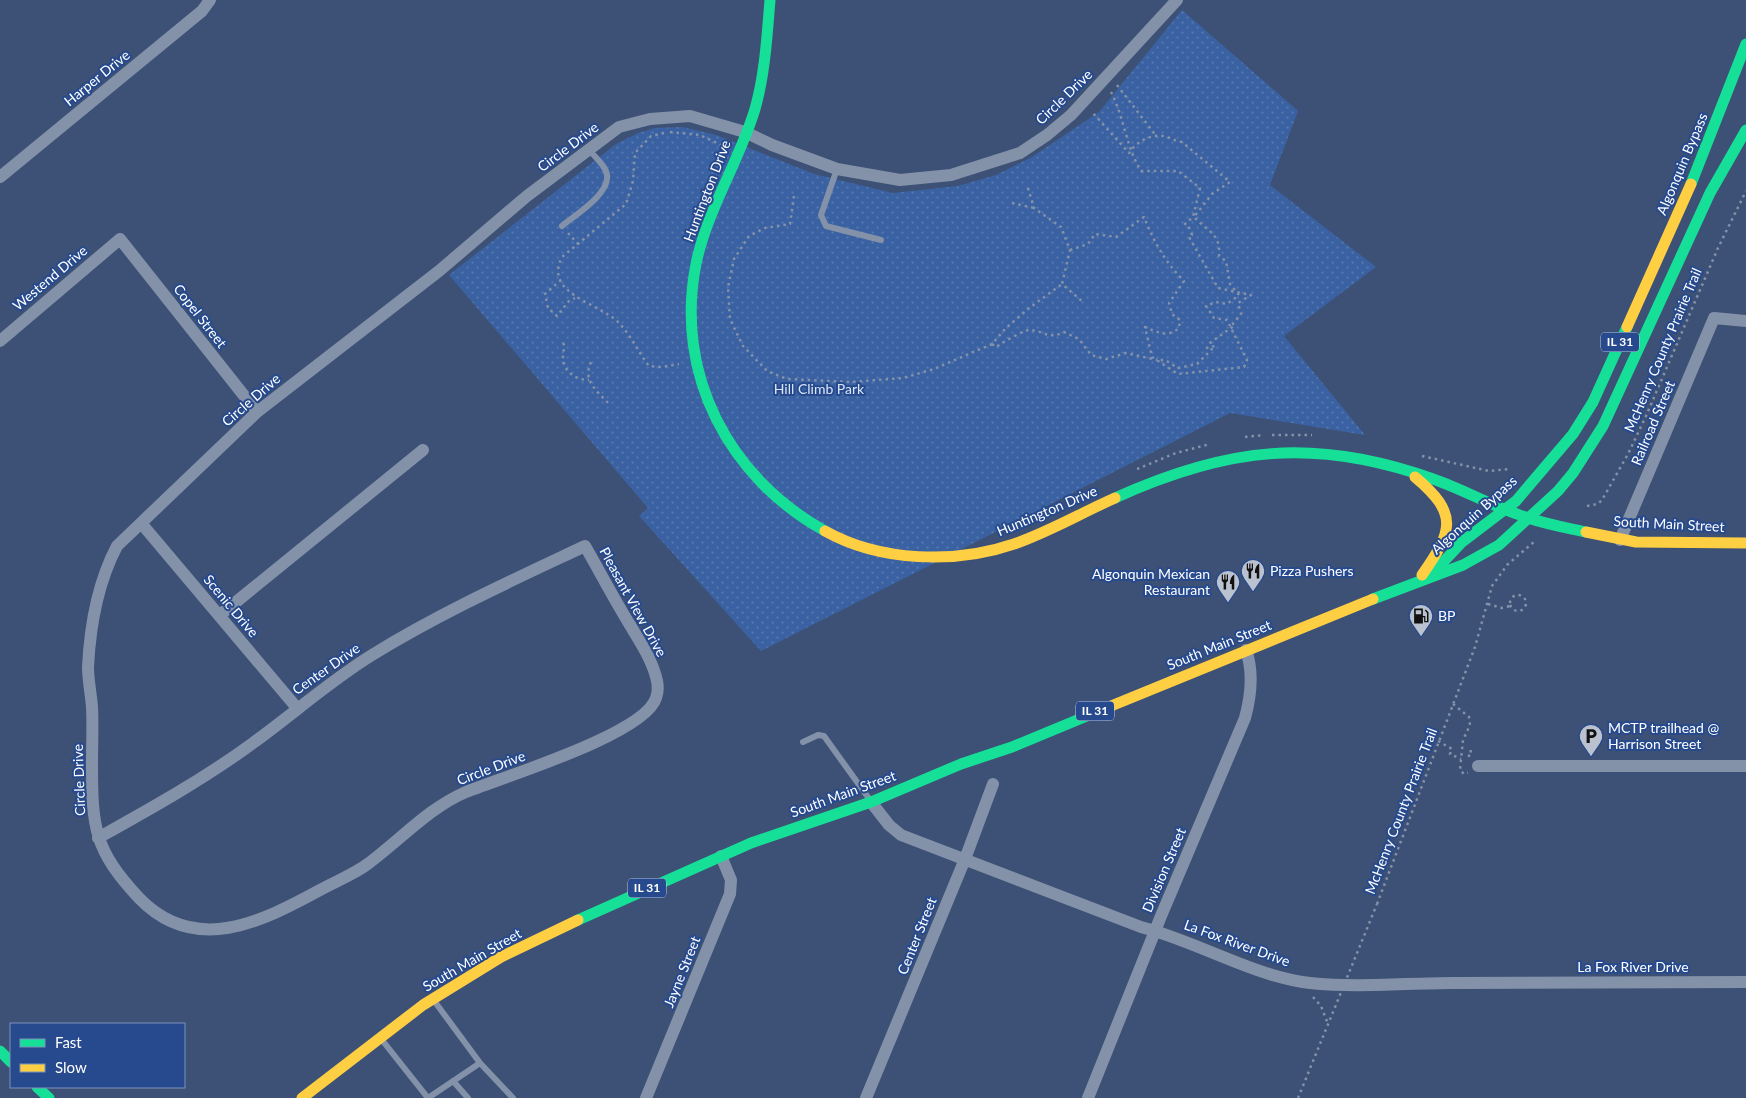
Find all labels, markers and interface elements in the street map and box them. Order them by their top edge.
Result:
street label: Harper Drive [60,46,133,109]
street label: Circle Drive [1032,66,1095,128]
street label: Algonquin Bypass [1652,110,1711,217]
street label: Circle Drive [534,118,602,175]
street label: Huntington Drive [679,138,734,244]
street label: Westend Drive [9,241,90,314]
street label: McHenry County Prairie Trail [1620,265,1705,434]
street label: Copel Street [170,280,231,351]
road number: IL 31 [1601,332,1639,352]
street label: Circle Drive [218,370,283,430]
street label: Railroad Street [1627,378,1678,468]
park label: Hill Climb Park [774,380,865,397]
street label: Algonquin Bypass [1427,472,1520,557]
street label: Huntington Drive [994,482,1100,539]
street label: South Main Street [1613,512,1725,535]
street label: Pleasant View Drive [596,544,671,660]
restaurant icon: Pizza Pushers [1240,558,1266,592]
place label: Pizza Pushers [1270,562,1353,579]
place label: Algonquin Mexican Restaurant [1092,565,1210,598]
restaurant icon: Algonquin Mexican Restaurant [1215,569,1241,603]
street label: Scenic Drive [200,571,262,640]
fuel station icon: BP [1408,603,1434,637]
place label: BP [1438,607,1455,624]
street label: South Main Street [1164,616,1273,673]
street label: Center Drive [289,639,363,698]
road number: IL 31 [1076,701,1114,720]
place label: MCTP trailhead @ Harrison Street [1608,719,1719,752]
parking icon: MCTP trailhead @ Harrison Street [1578,723,1604,757]
street label: McHenry County Prairie Trail [1361,725,1440,896]
street label: Circle Drive [69,744,88,816]
street label: Circle Drive [454,747,527,788]
street label: South Main Street [788,767,898,821]
street label: Division Street [1138,825,1189,915]
road number: IL 31 [628,878,666,898]
street label: Center Street [893,895,940,977]
street label: La Fox River Drive [1182,915,1292,970]
street label: South Main Street [419,924,524,995]
street label: Jayne Street [660,934,704,1010]
street label: La Fox River Drive [1577,958,1689,975]
legend [10,1023,185,1088]
text: Fast [55,1033,82,1051]
text: Slow [55,1058,87,1076]

